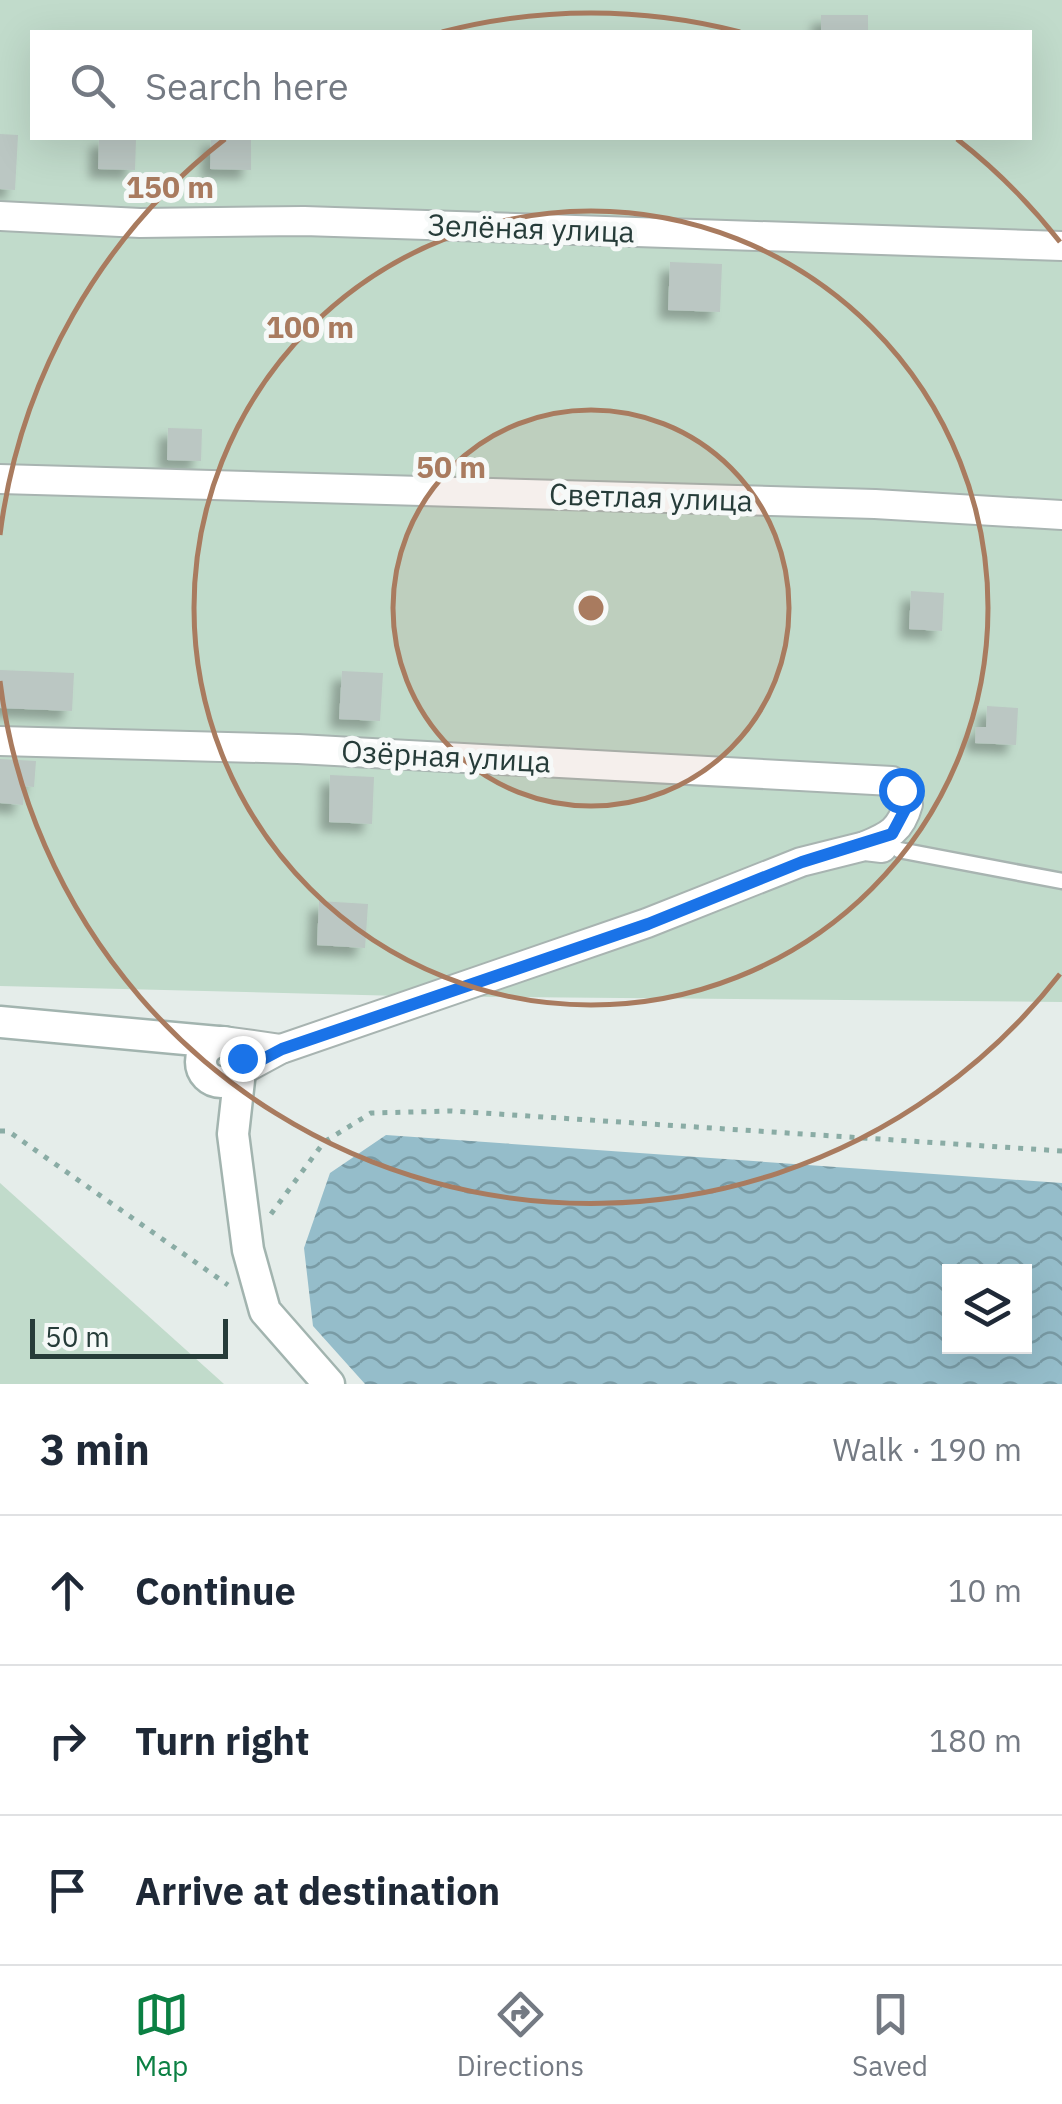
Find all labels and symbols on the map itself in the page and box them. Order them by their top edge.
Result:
text: 150 m [126,167,214,206]
street label: Зелёная улица [427,204,635,251]
text: 100 m [266,307,354,346]
text: 50 m [416,447,486,486]
street label: Светлая улица [548,473,754,520]
centre of rings [573,590,609,626]
street label: Озёрная улица [340,731,552,780]
route start [879,768,925,814]
route end [220,1036,266,1082]
scale bar [30,1314,228,1358]

